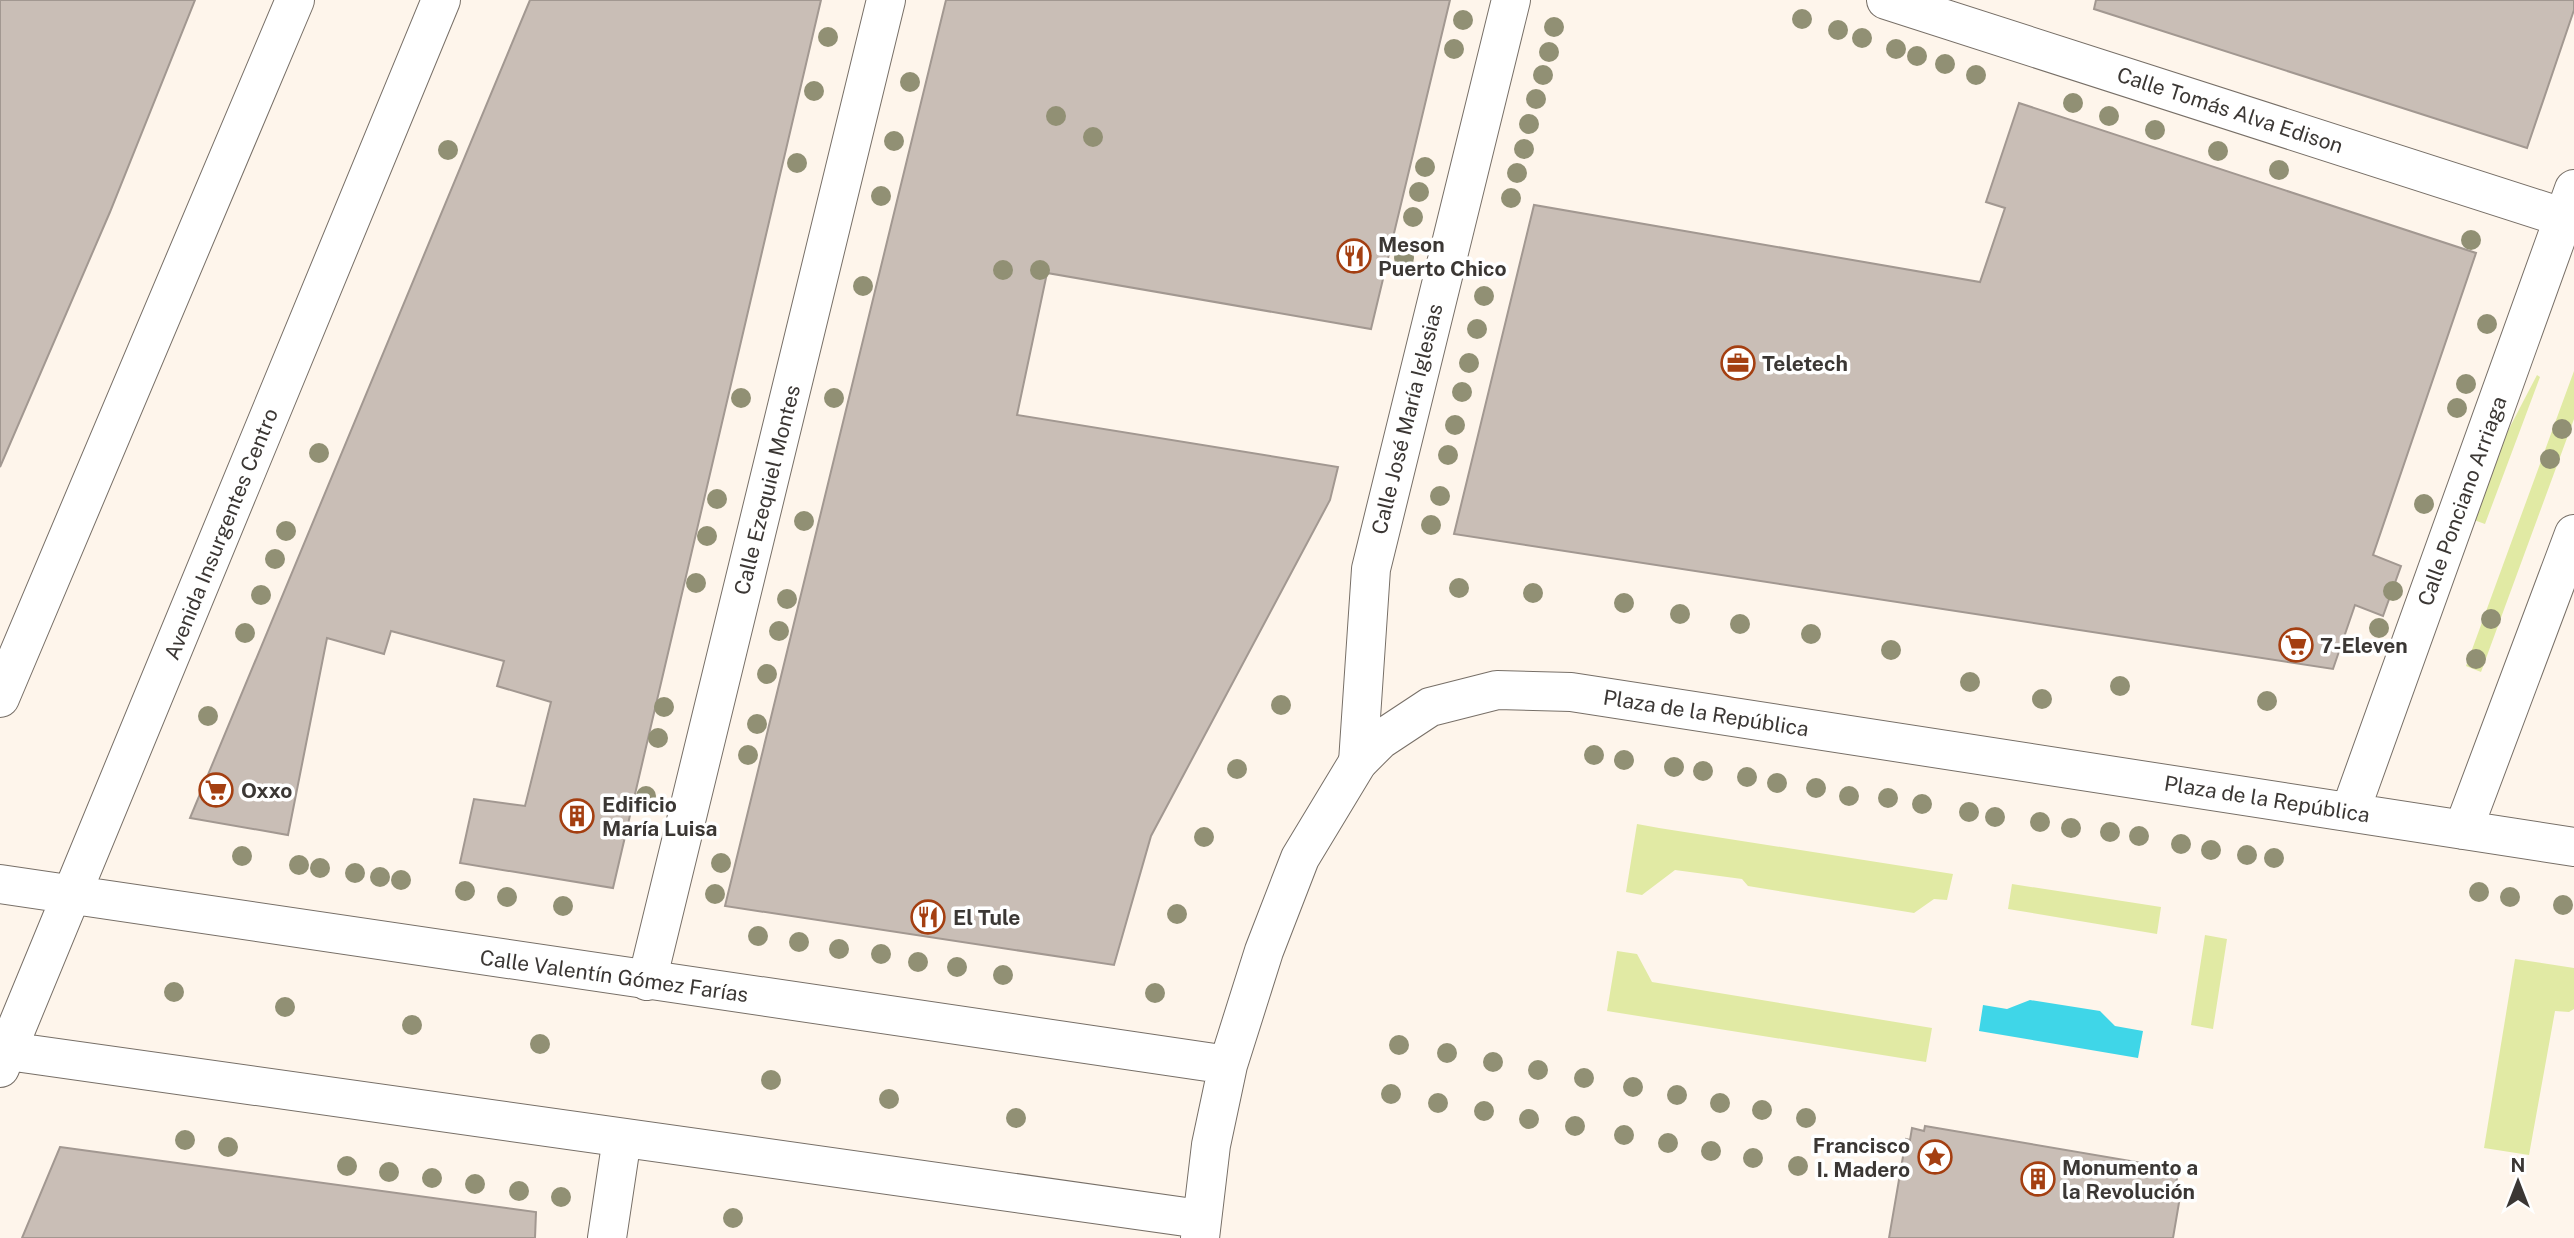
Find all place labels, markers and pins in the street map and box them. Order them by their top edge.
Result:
place label: Meson Puerto Chico [1378,232,1507,281]
restaurant icon: Meson Puerto Chico [1335,237,1373,275]
office icon: Teletech [1719,344,1757,382]
place label: Teletech [1762,351,1848,376]
supermarket icon: 7-Eleven [2277,626,2315,664]
place label: 7-Eleven [2320,633,2408,658]
supermarket icon: Oxxo [197,771,235,809]
place label: Oxxo [241,778,292,803]
place label: Edificio María Luisa [602,792,717,841]
building icon: Edificio María Luisa [558,797,596,835]
restaurant icon: El Tule [909,898,947,936]
place label: El Tule [953,905,1020,930]
place label: Francisco I. Madero [1813,1133,1910,1182]
place icon: Francisco I. Madero [1916,1138,1954,1176]
place label: Monumento a la Revolución [2062,1155,2198,1204]
building icon: Monumento a la Revolución [2019,1160,2057,1198]

